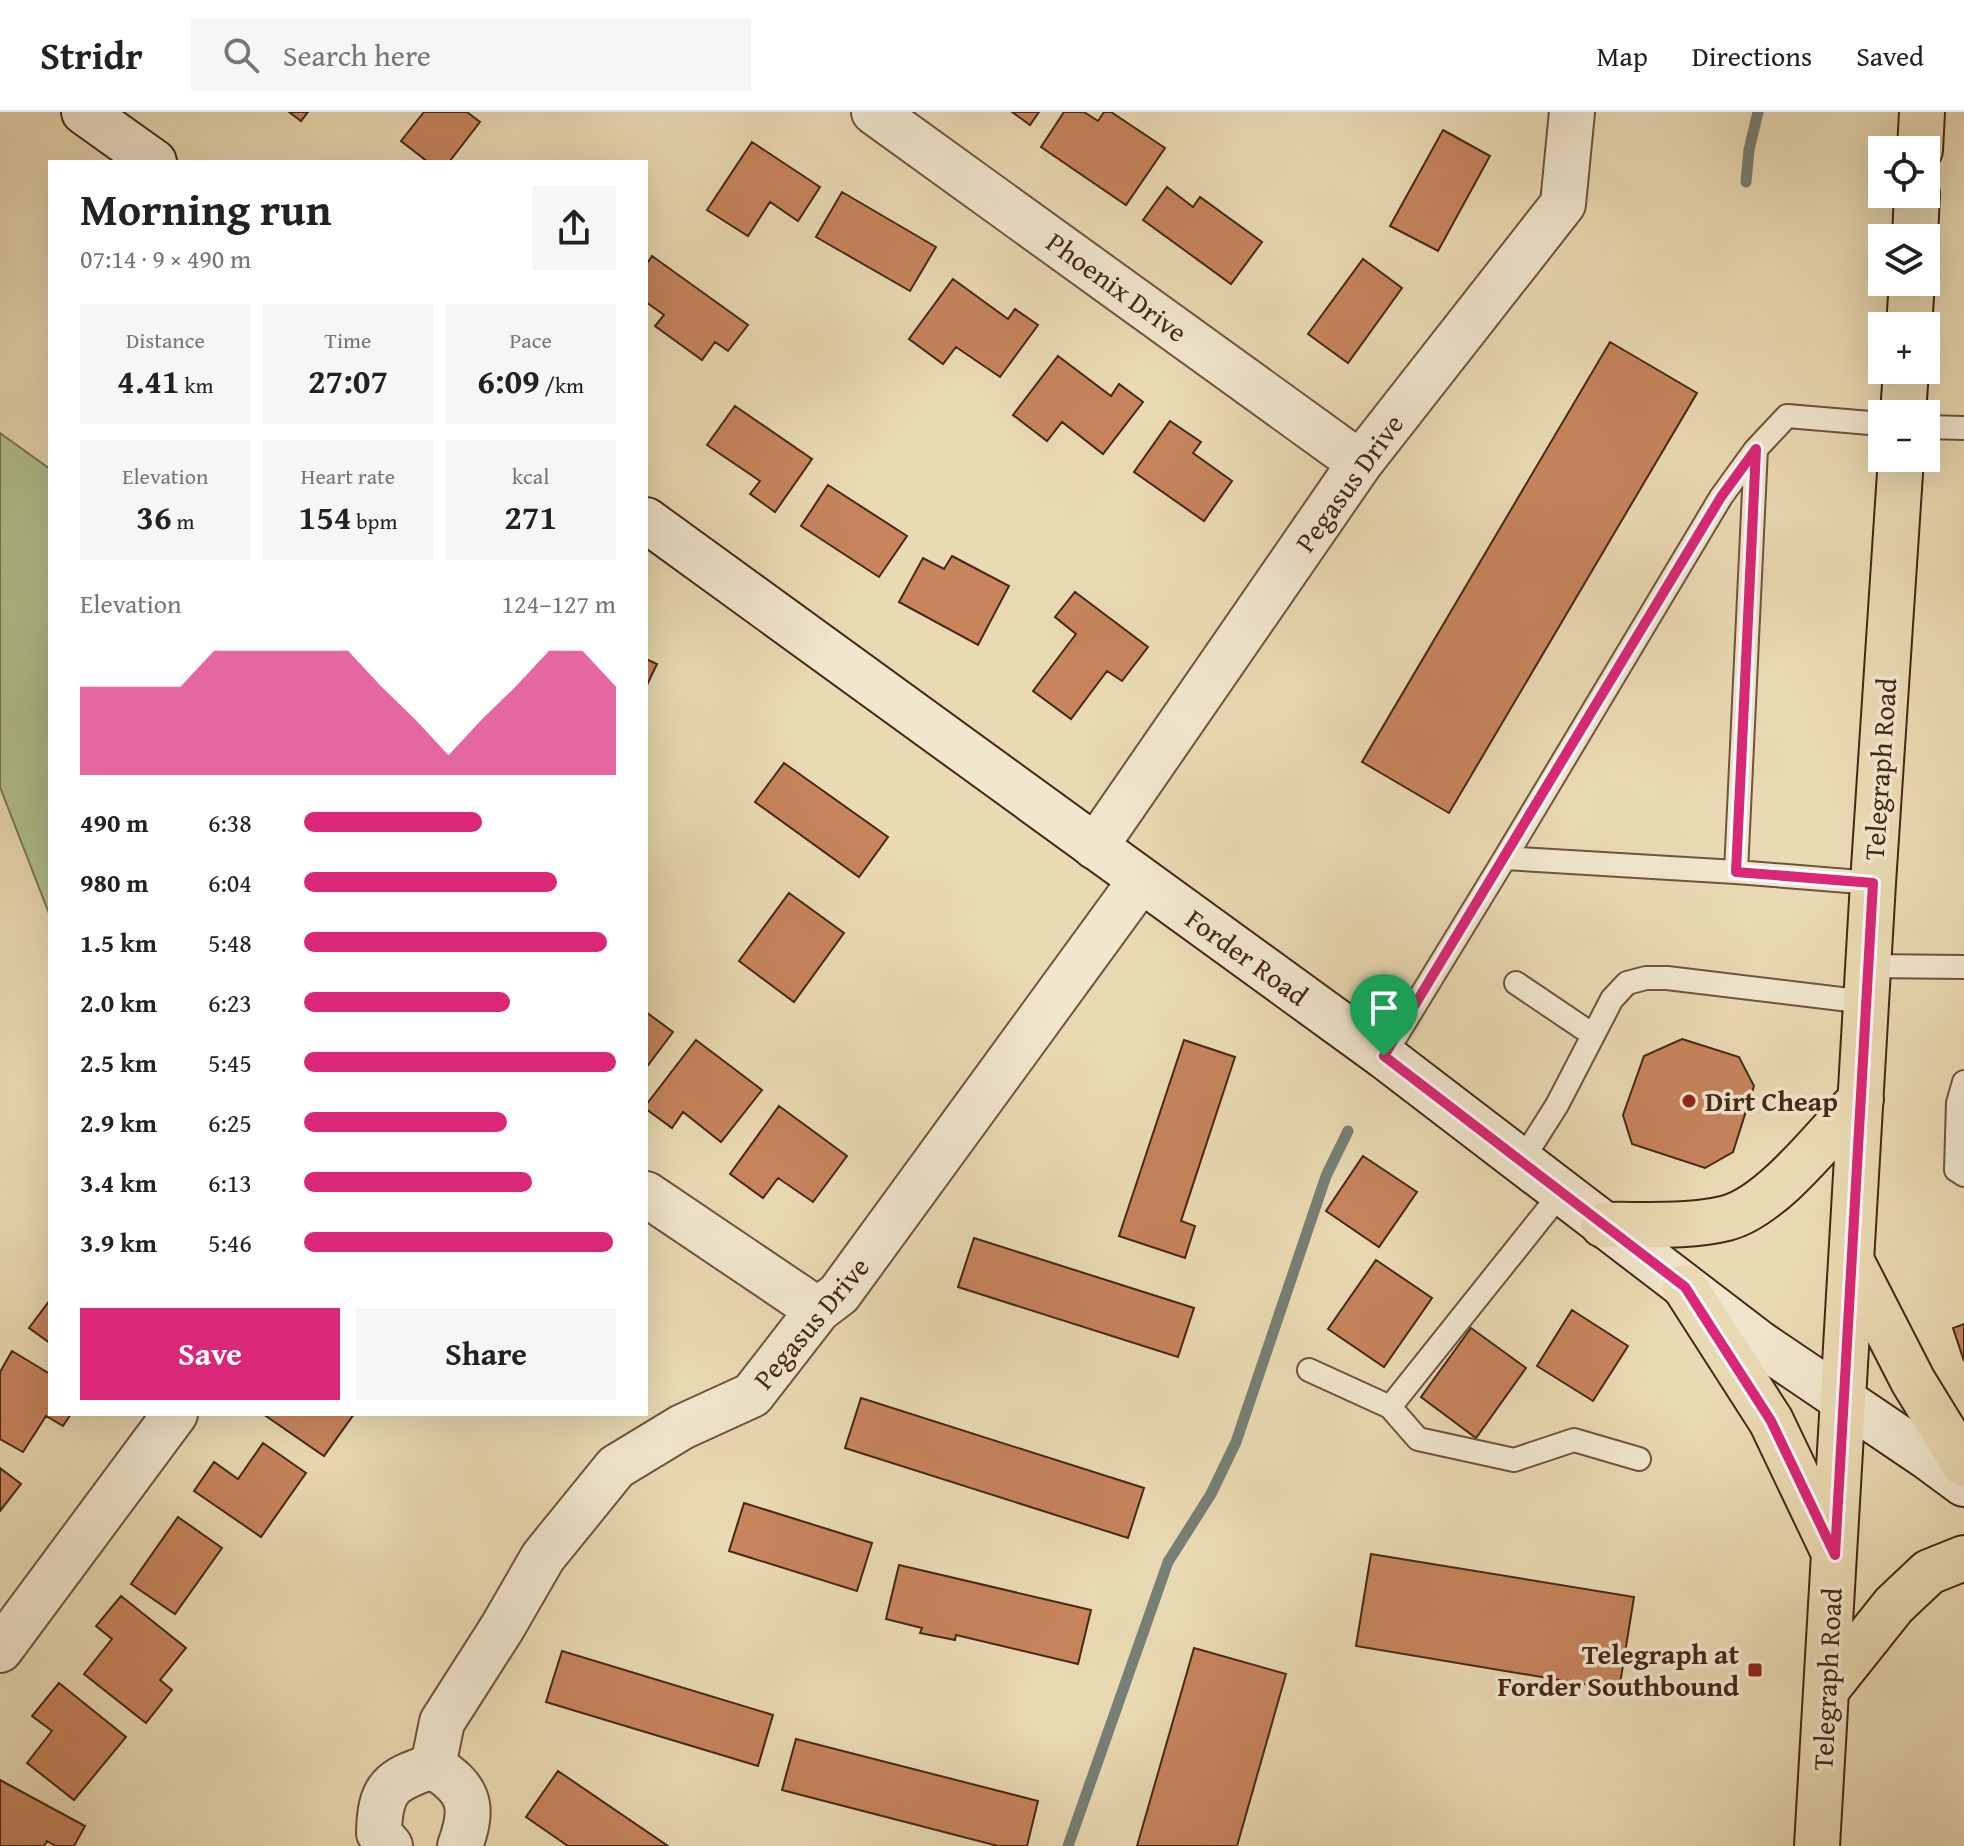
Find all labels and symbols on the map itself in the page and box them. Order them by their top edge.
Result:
street label: Phoenix Drive [1038,222,1196,352]
street label: Pegasus Drive [1284,405,1413,560]
street label: Telegraph Road [1853,676,1906,862]
street label: Forder Road [1178,898,1317,1015]
pin [1350,974,1418,1056]
place label: Dirt Cheap [1705,1080,1838,1121]
marker: Dirt Cheap [1680,1092,1698,1110]
street label: Pegasus Drive [743,1248,878,1398]
street label: Telegraph Road [1801,1587,1852,1771]
place label: Telegraph at Forder Southbound [1498,1633,1740,1706]
marker: Telegraph at Forder Southbound [1746,1661,1764,1679]

